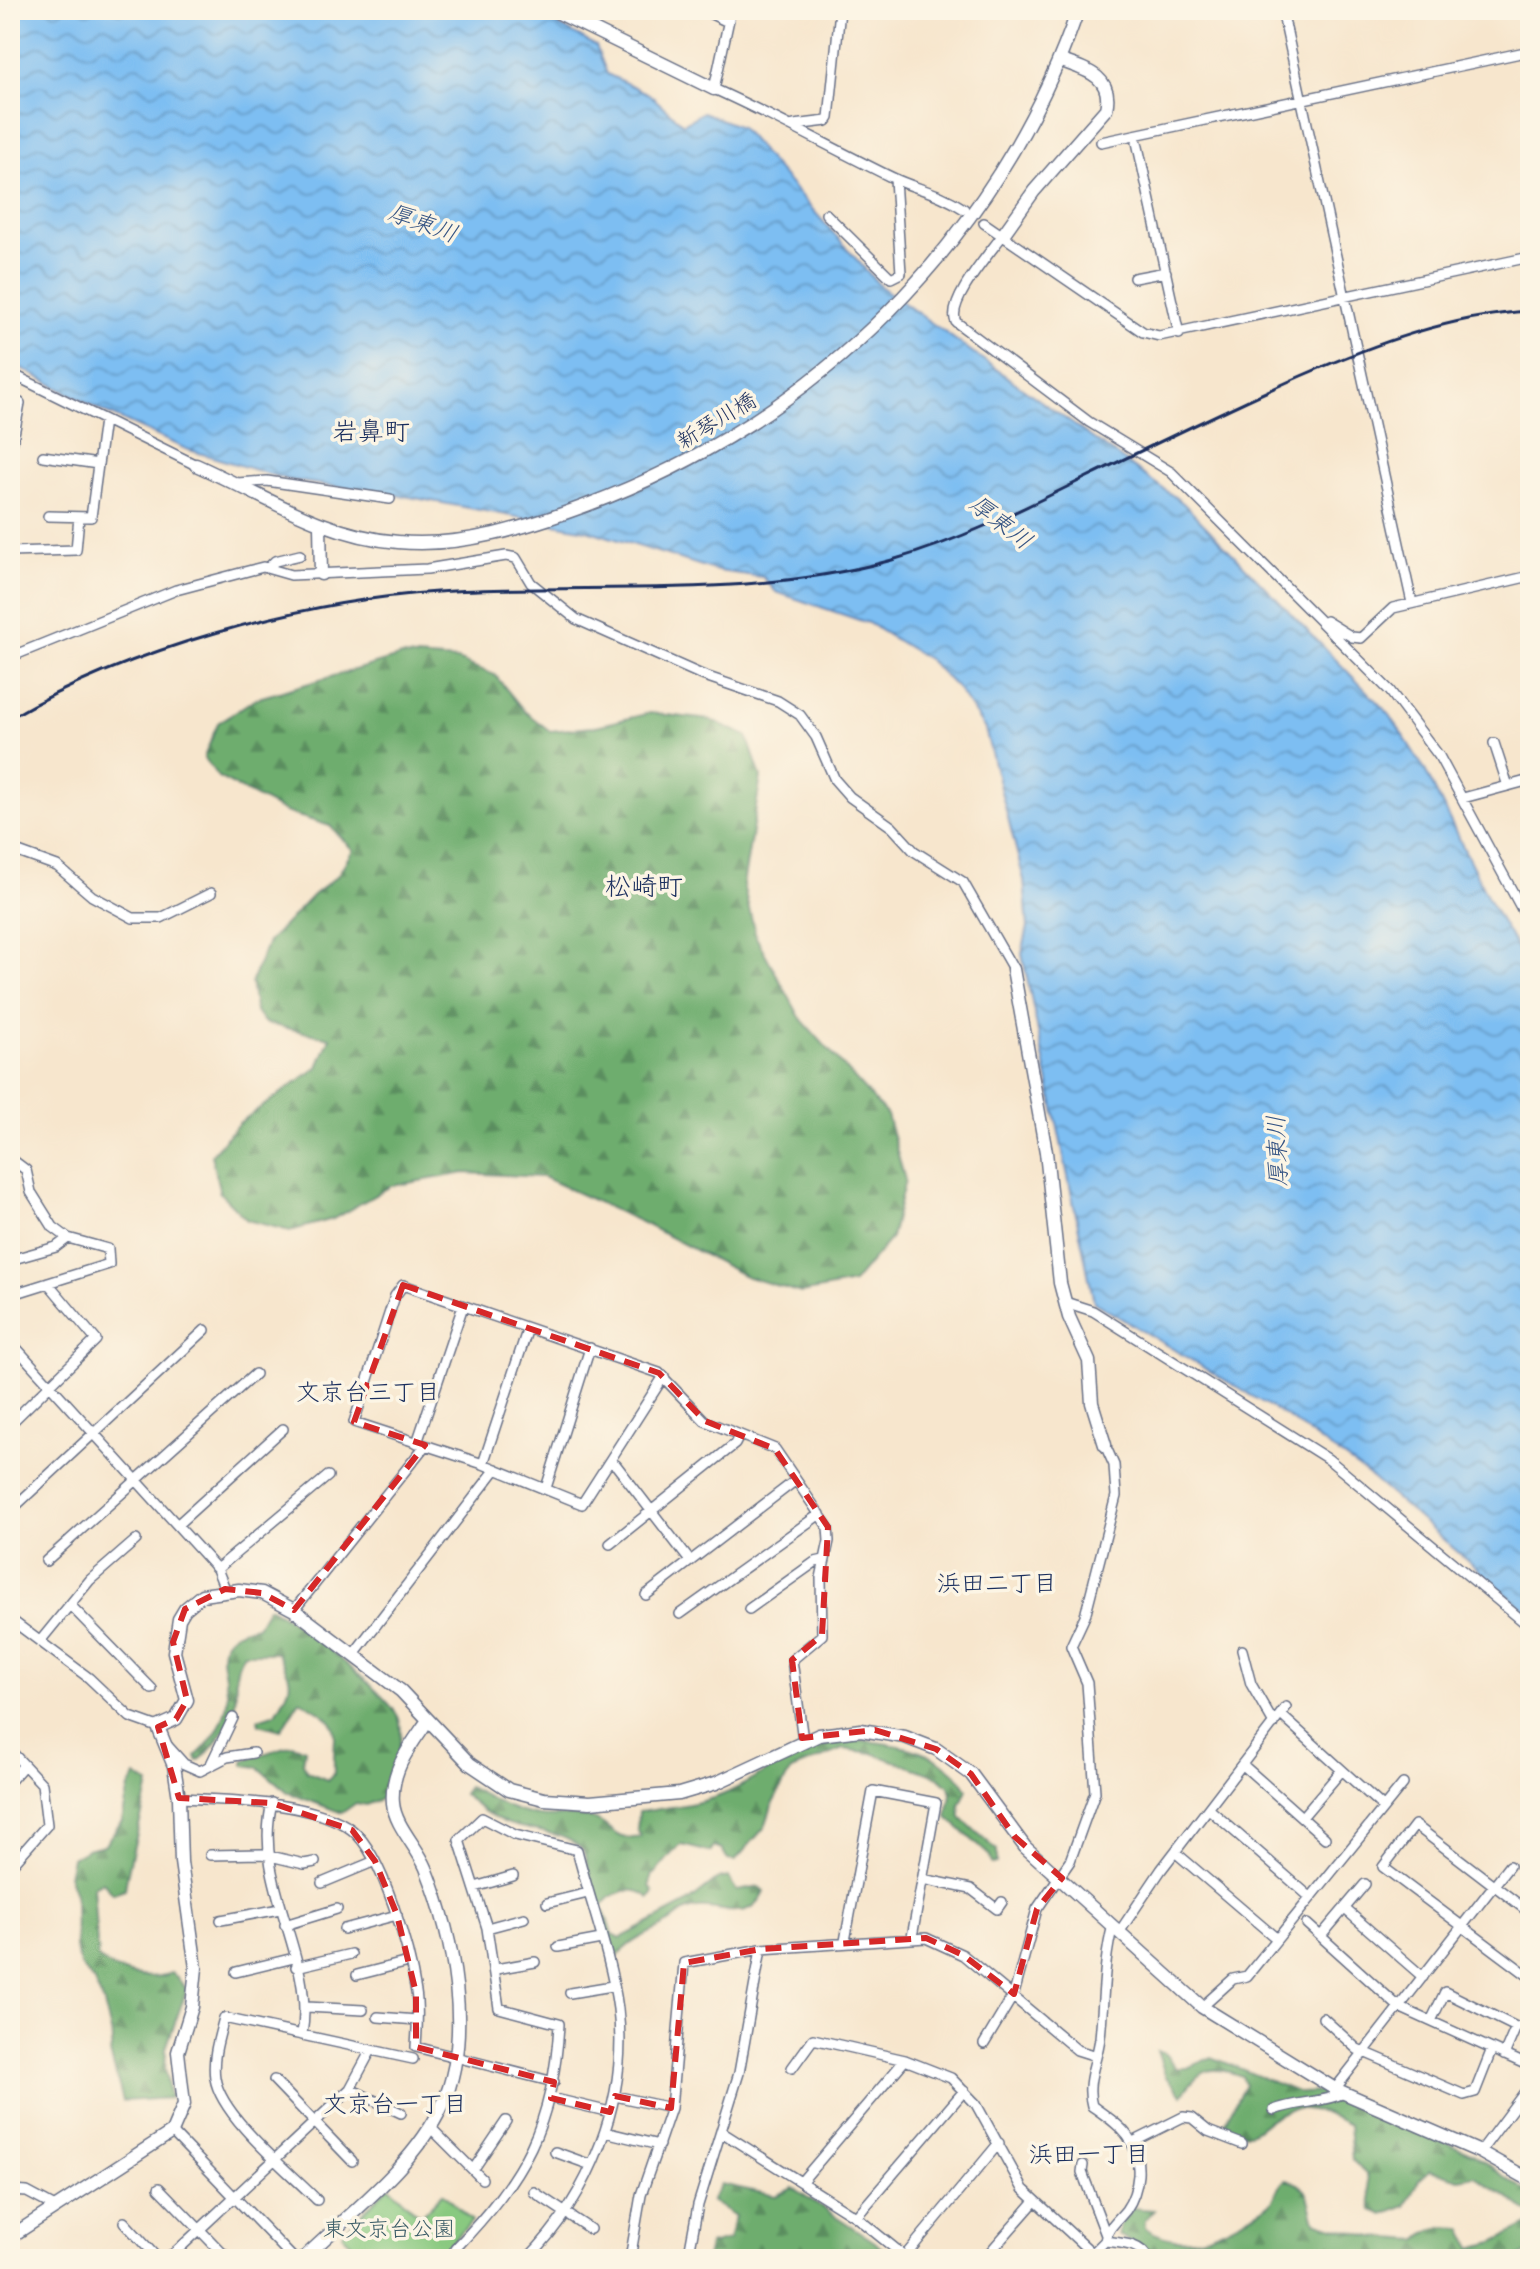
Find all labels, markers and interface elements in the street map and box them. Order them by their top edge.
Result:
water label: 厚東川 [384,198,462,248]
street label: 新琴川橋 [672,387,761,455]
district label: 岩鼻町 [332,417,410,447]
water label: 厚東川 [964,489,1038,555]
district label: 松崎町 [605,872,683,902]
water label: 厚東川 [1262,1115,1292,1187]
district label: 文京台三丁目 [296,1378,440,1406]
district label: 浜田二丁目 [937,1569,1057,1597]
district label: 文京台一丁目 [323,2090,467,2118]
district label: 浜田一丁目 [1029,2140,1149,2168]
park label: 東文京台公園 [323,2216,455,2242]

